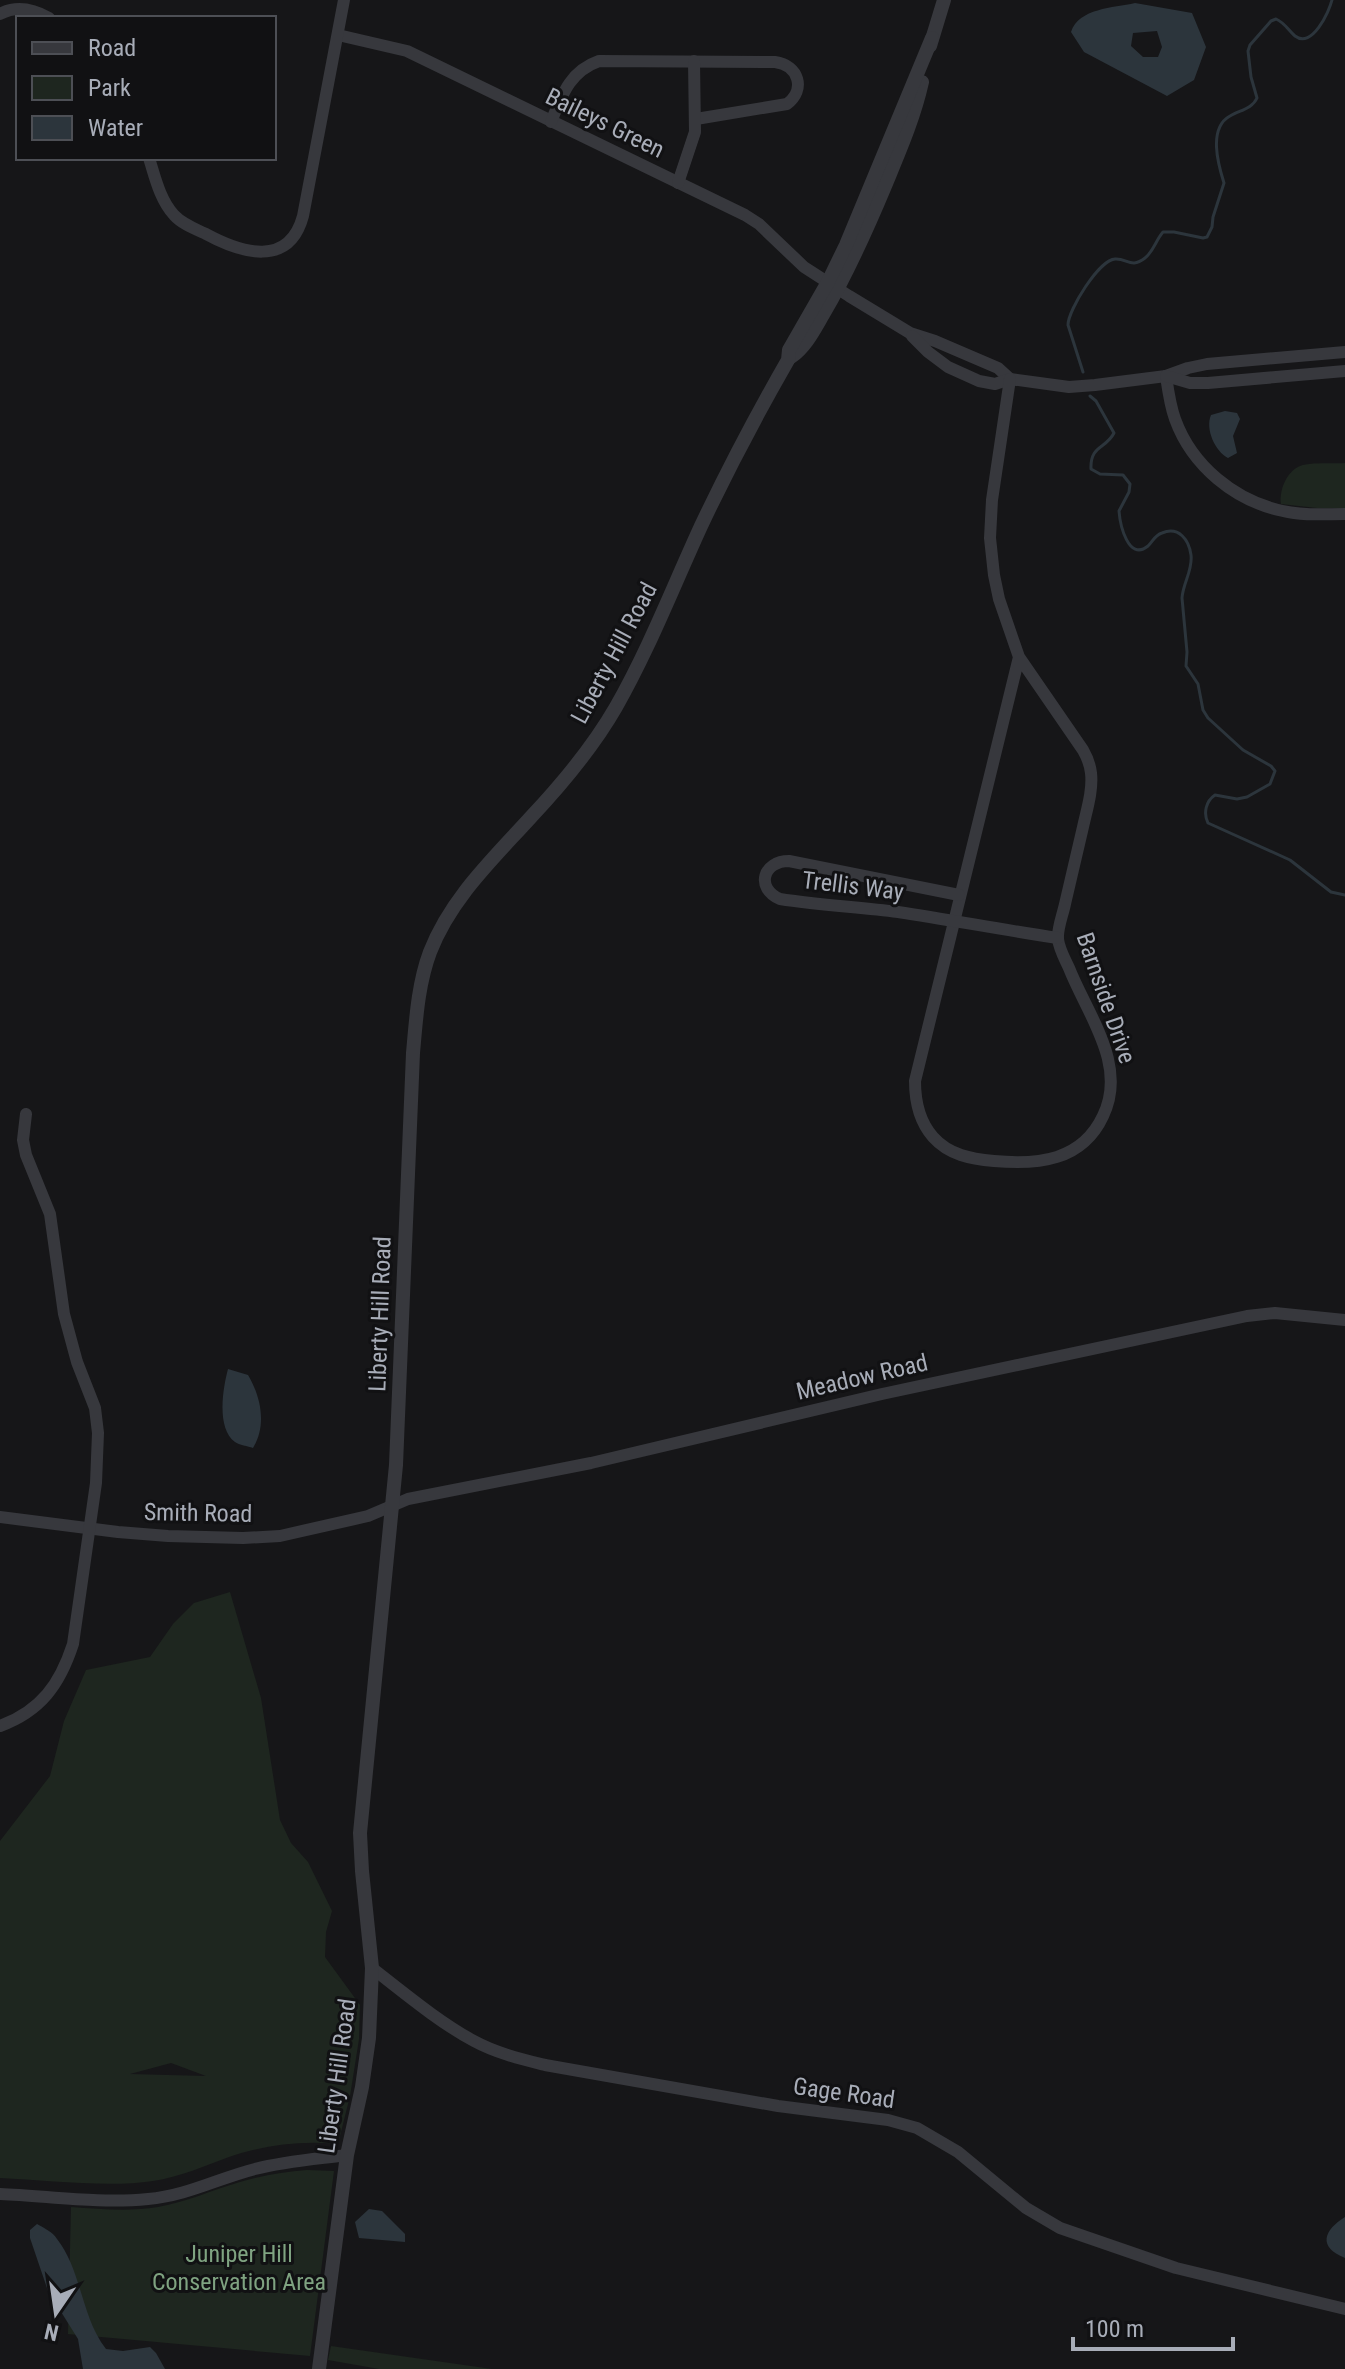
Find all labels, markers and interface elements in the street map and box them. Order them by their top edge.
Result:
legend [16,16,276,160]
text: Road [88,34,136,62]
text: Park [88,74,131,102]
street label: Baileys Green [541,82,669,164]
text: Water [88,114,143,142]
street label: Liberty Hill Road [565,578,663,728]
street label: Trellis Way [801,866,905,906]
street label: Barnside Drive [1071,929,1141,1067]
street label: Liberty Hill Road [363,1236,397,1392]
street label: Meadow Road [794,1348,930,1406]
street label: Smith Road [144,1498,252,1528]
street label: Liberty Hill Road [312,1997,362,2155]
street label: Gage Road [791,2072,897,2114]
park label: Juniper Hill Conservation Area [152,2240,326,2296]
north arrow [16,2273,96,2353]
scale bar [1073,2301,1233,2351]
text: 100 m [1085,2315,1144,2343]
text: N [42,2318,61,2346]

